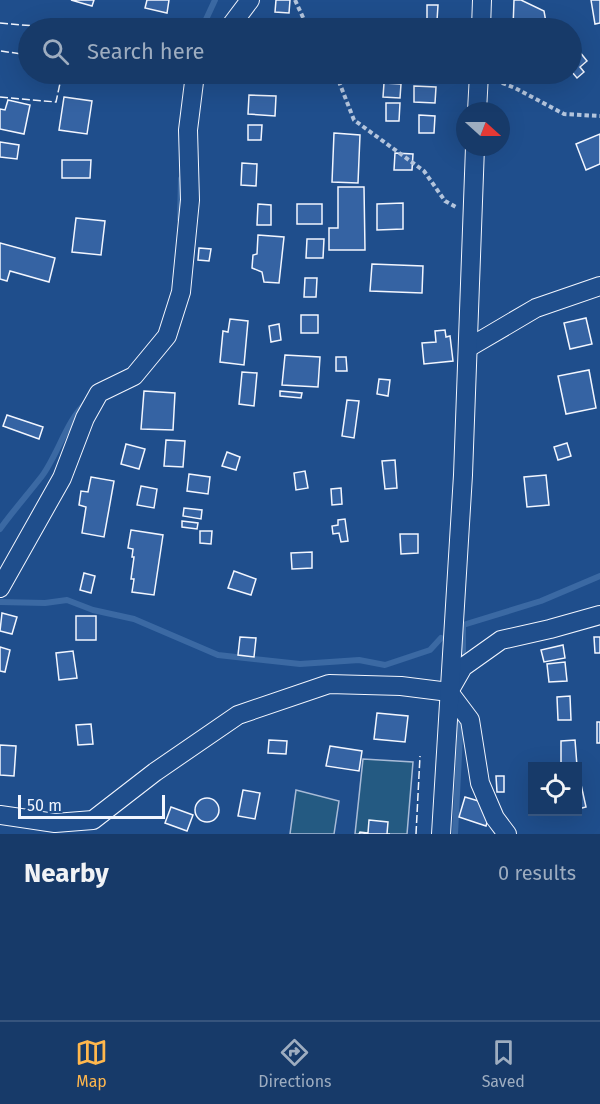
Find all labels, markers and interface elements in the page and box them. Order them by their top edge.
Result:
search box [18,18,582,84]
icon: search [39,35,72,68]
text: Search here [87,38,205,65]
north arrow [456,102,510,156]
map controls [528,762,582,816]
button: locate [528,762,582,816]
scale bar [18,792,165,820]
text: 50 m [27,796,62,815]
text: Nearby [24,858,109,889]
text: 0 results [498,861,576,885]
tab: Map [75,1036,108,1091]
tab: Directions [258,1036,332,1091]
tab: Saved [482,1036,525,1091]

